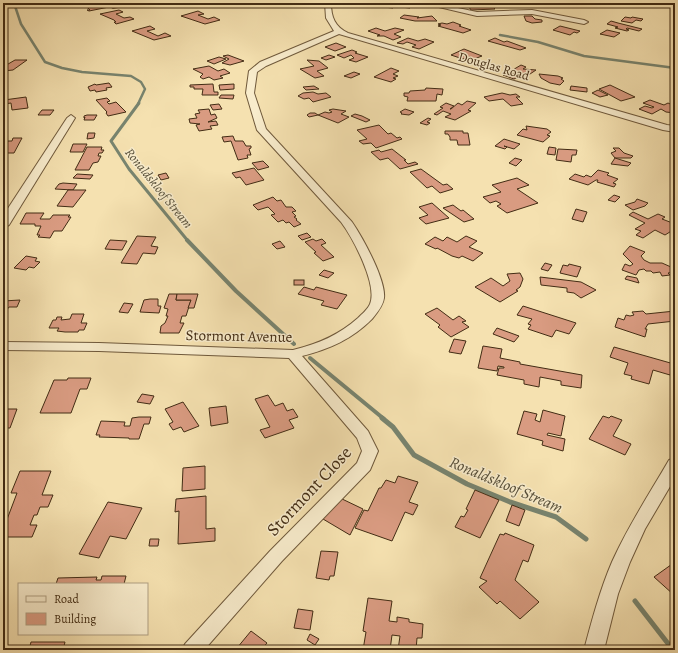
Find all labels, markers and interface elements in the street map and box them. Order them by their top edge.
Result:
street label: Douglas Road [456,48,532,84]
water label: Ronaldskloof Stream [121,144,197,232]
street label: Stormont Avenue [185,325,293,347]
street label: Stormont Close [261,441,357,541]
water label: Ronaldskloof Stream [446,451,566,519]
legend [18,583,148,635]
text: Road [54,591,80,607]
text: Building [54,611,96,627]

